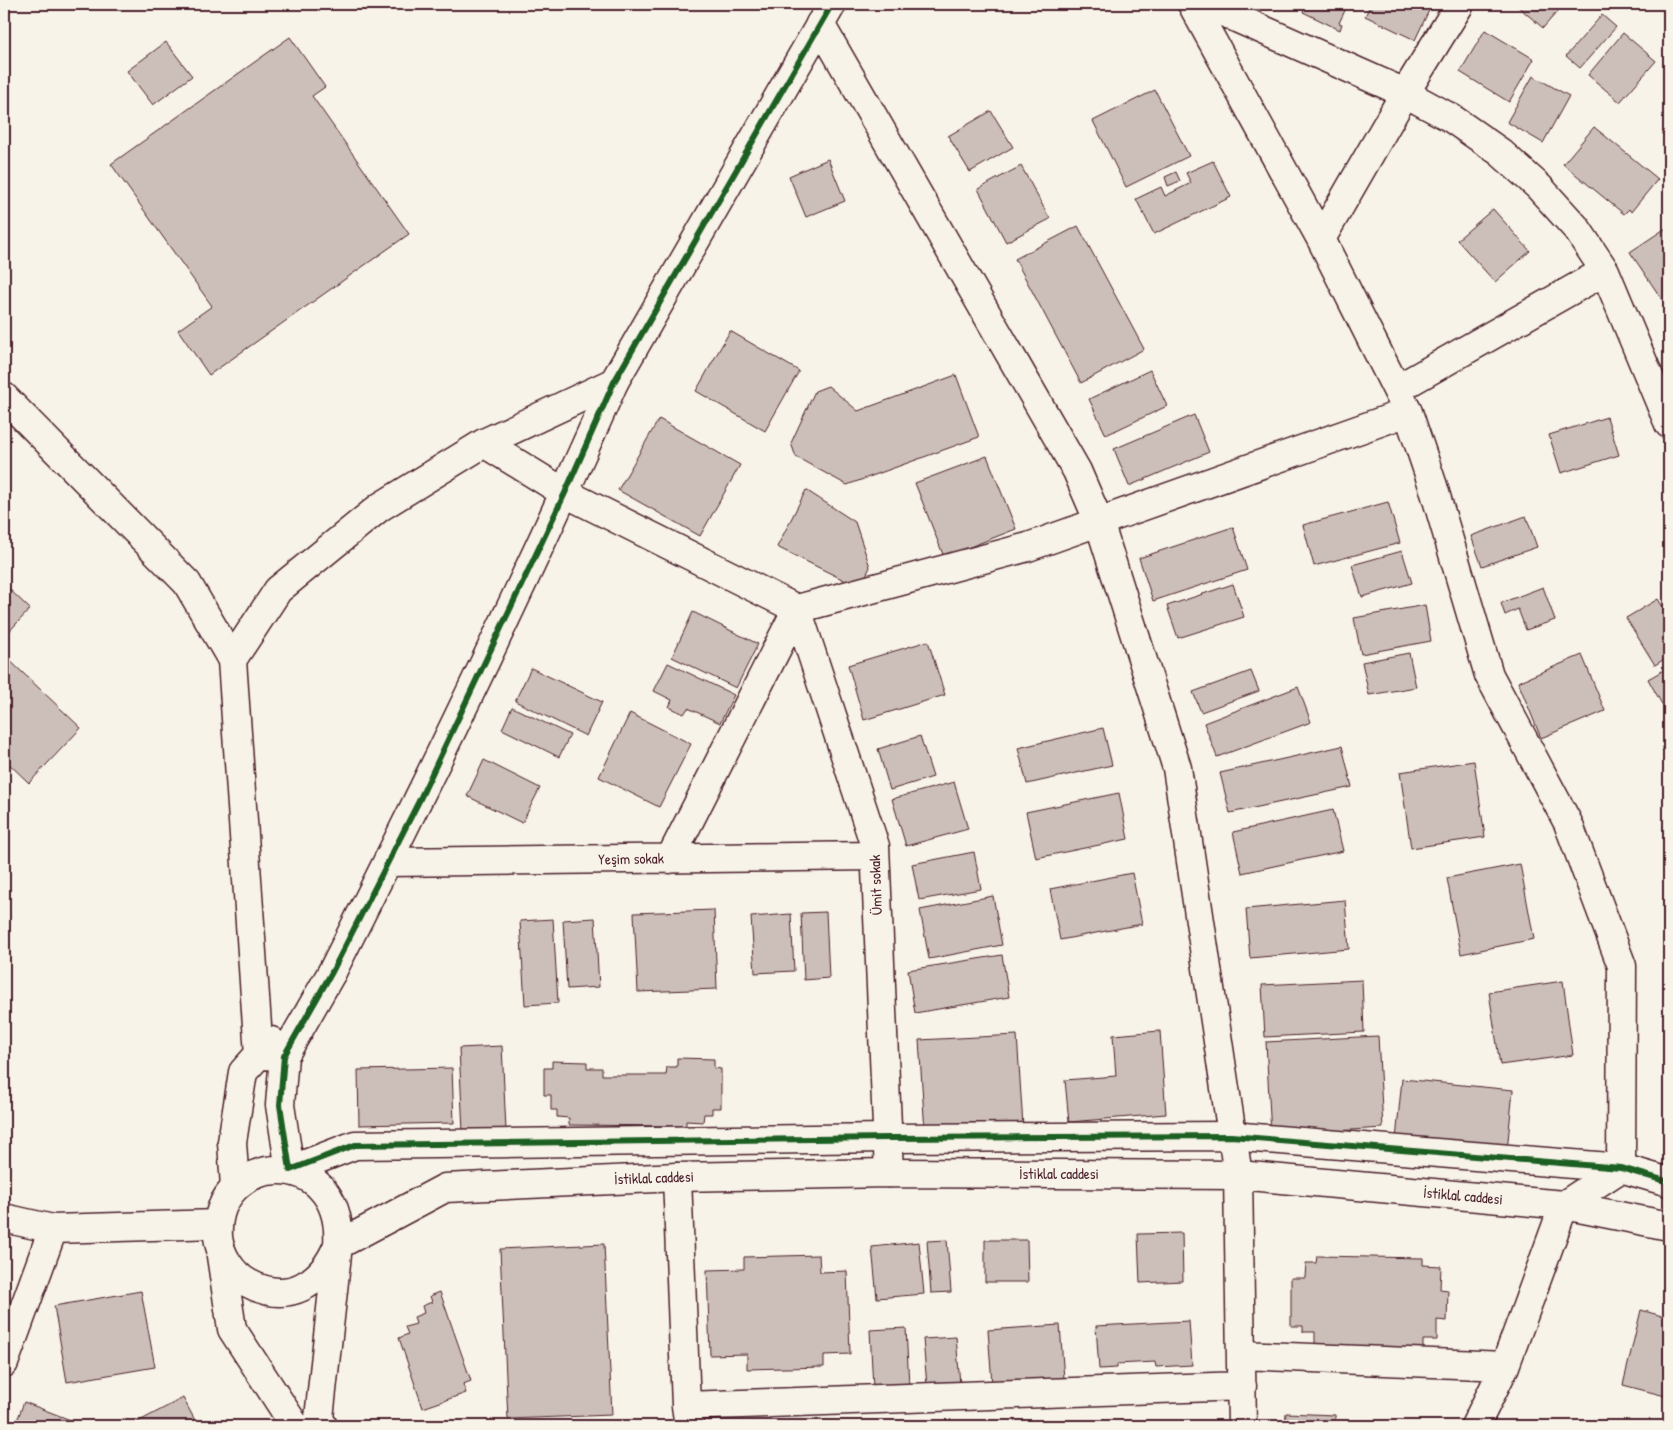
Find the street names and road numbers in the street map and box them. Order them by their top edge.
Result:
street label: Yeşim sokak [598,847,664,870]
street label: Ümit sokak [864,854,887,916]
street label: İstiklal caddesi [1019,1163,1099,1184]
street label: İstiklal caddesi [614,1166,694,1189]
street label: İstiklal caddesi [1422,1182,1504,1209]

